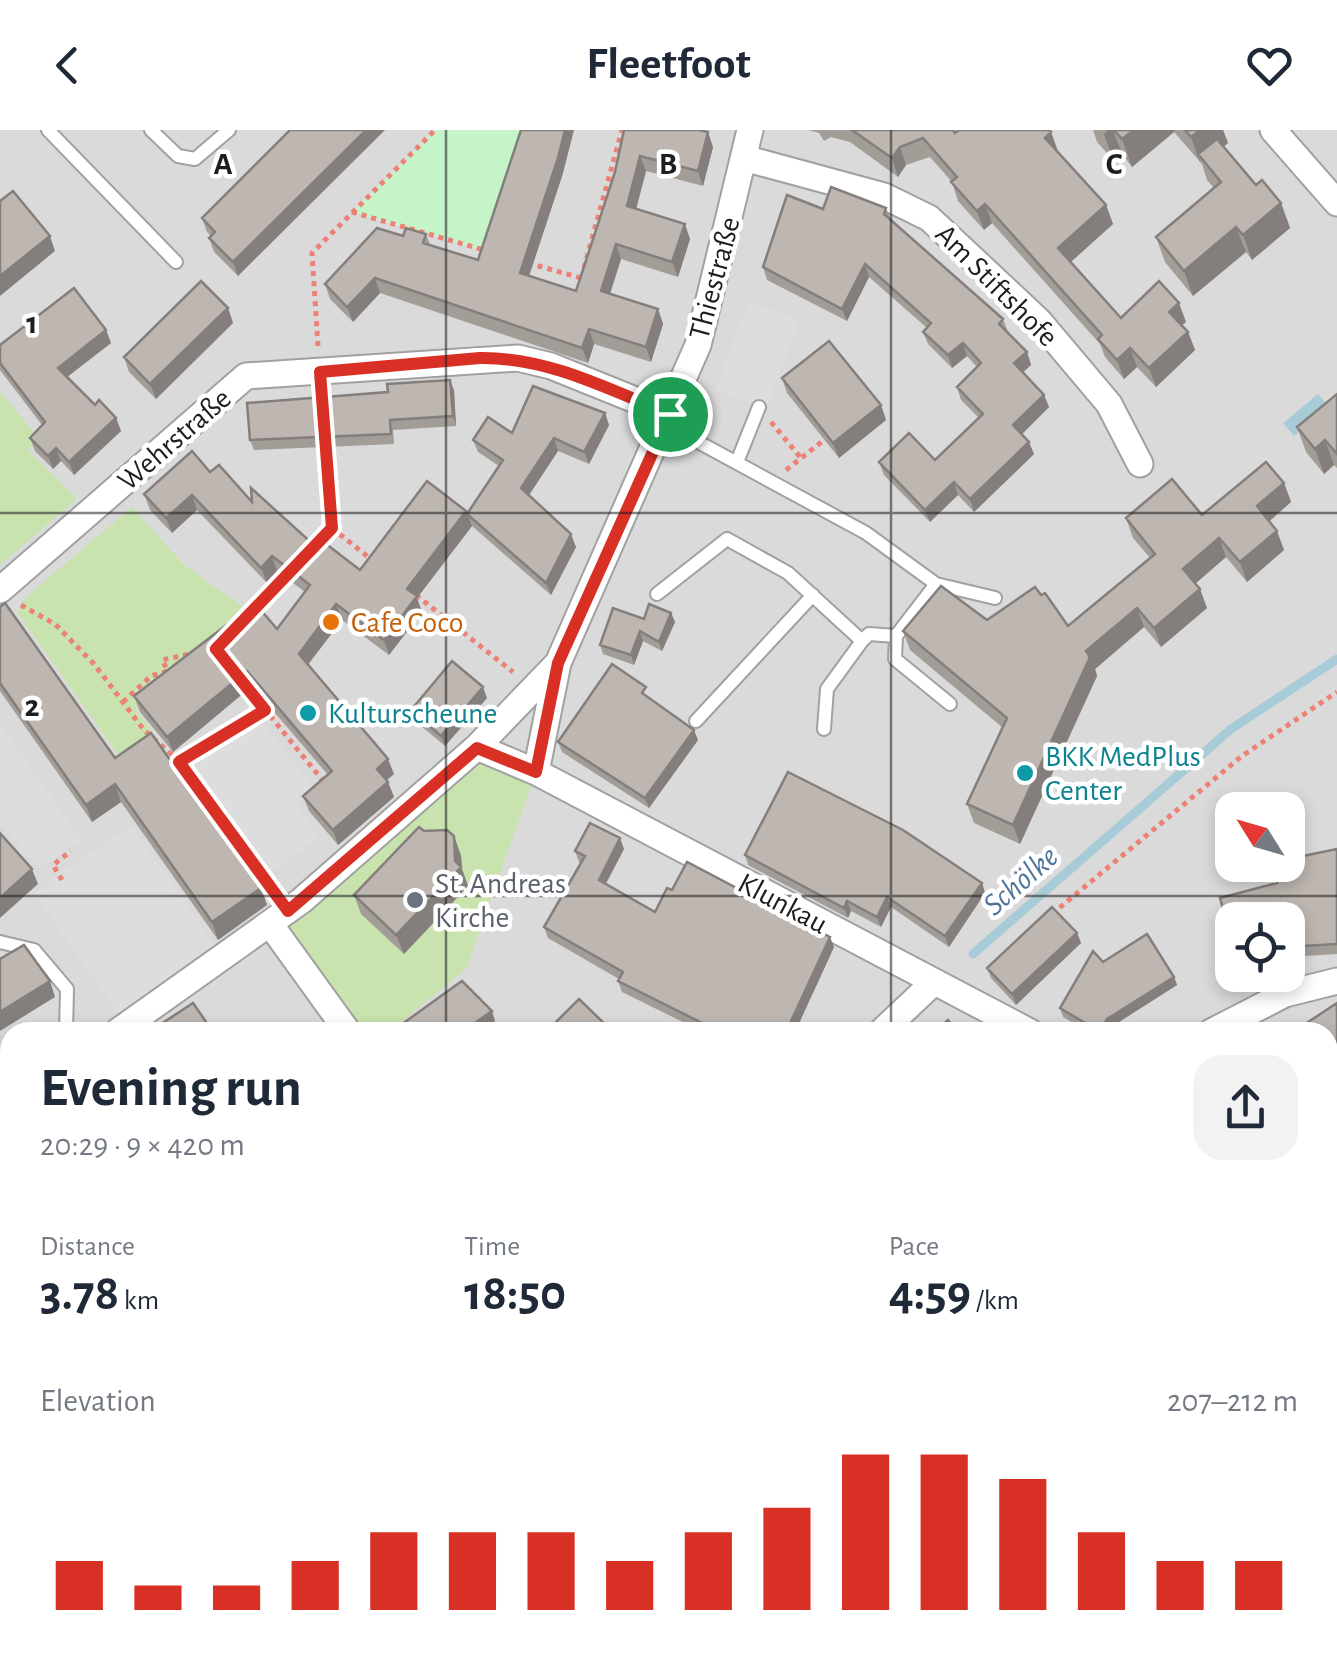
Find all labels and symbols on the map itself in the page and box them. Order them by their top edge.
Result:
text: A [213,148,233,180]
text: B [659,148,677,180]
text: C [1106,148,1123,180]
street label: Thiestraße [684,214,746,343]
street label: Am Stiftshofe [929,219,1063,353]
text: 1 [26,307,38,339]
pin [628,372,713,457]
street label: Wehrstraße [112,383,237,497]
place label: Cafe Coco [351,608,464,638]
marker: Cafe Coco [320,611,342,633]
text: 2 [24,690,40,722]
place label: Kulturscheune [328,699,497,729]
marker: Kulturscheune [297,702,319,724]
place label: BKK MedPlus Center [1045,742,1201,806]
marker: BKK MedPlus Center [1014,762,1036,784]
north arrow [1215,792,1305,882]
water label: Schölke [977,840,1064,921]
street label: Klunkau [733,868,832,940]
place label: St. Andreas Kirche [435,869,566,933]
marker: St. Andreas Kirche [404,889,426,911]

